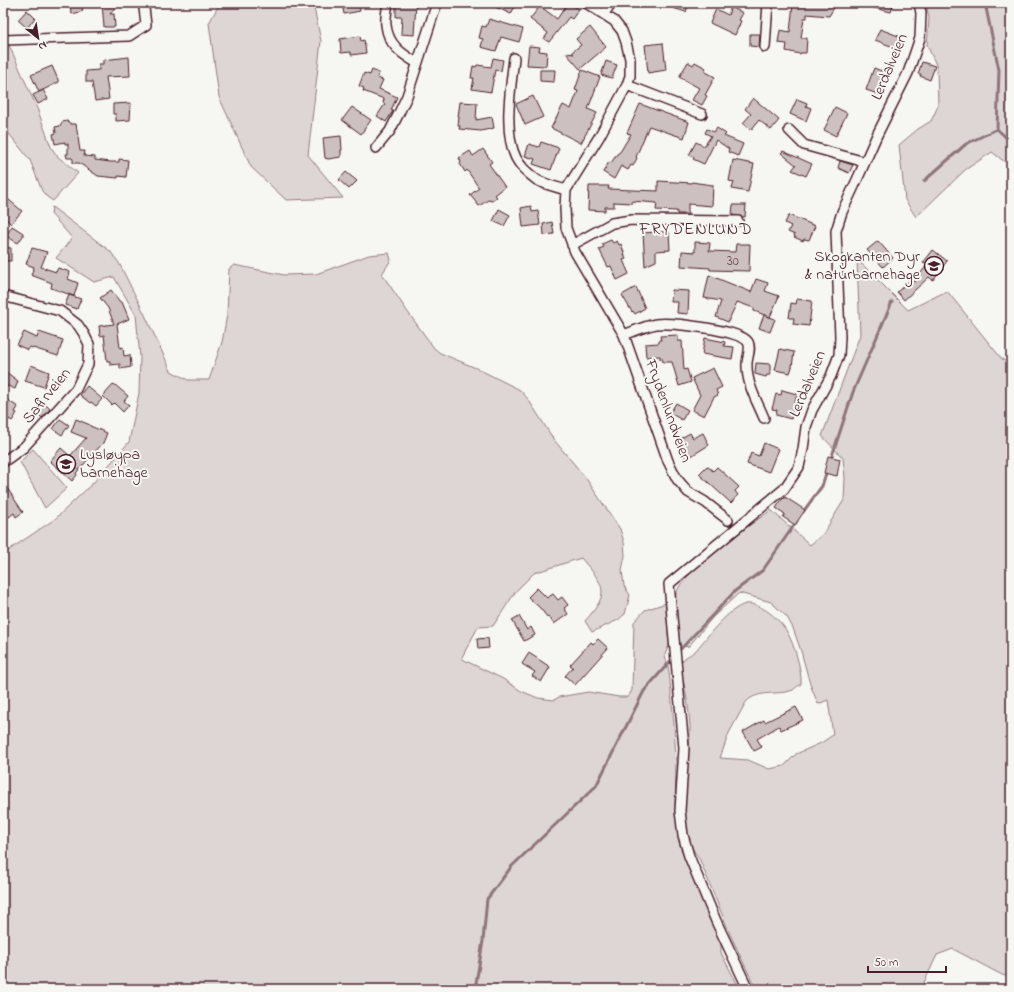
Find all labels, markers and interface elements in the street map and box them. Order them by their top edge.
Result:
north arrow [18,18,58,58]
street label: Lerdalveien [865,30,915,104]
text: N [35,37,50,55]
district label: FRYDENLUND [638,217,753,242]
place label: Skogkanten Dyr & naturbarnehage [805,245,921,287]
house number: 30 [727,251,739,272]
school or university icon: Skogkanten Dyr & naturbarnehage [923,255,945,277]
street label: Lerdalveien [783,347,833,421]
street label: Frydenlundveien [638,355,698,466]
street label: Safirveien [17,363,77,429]
place label: Lysløypa barnehage [80,443,149,485]
school or university icon: Lysløypa barnehage [55,453,77,475]
scale bar [868,948,946,974]
text: 50 m [874,954,898,972]

